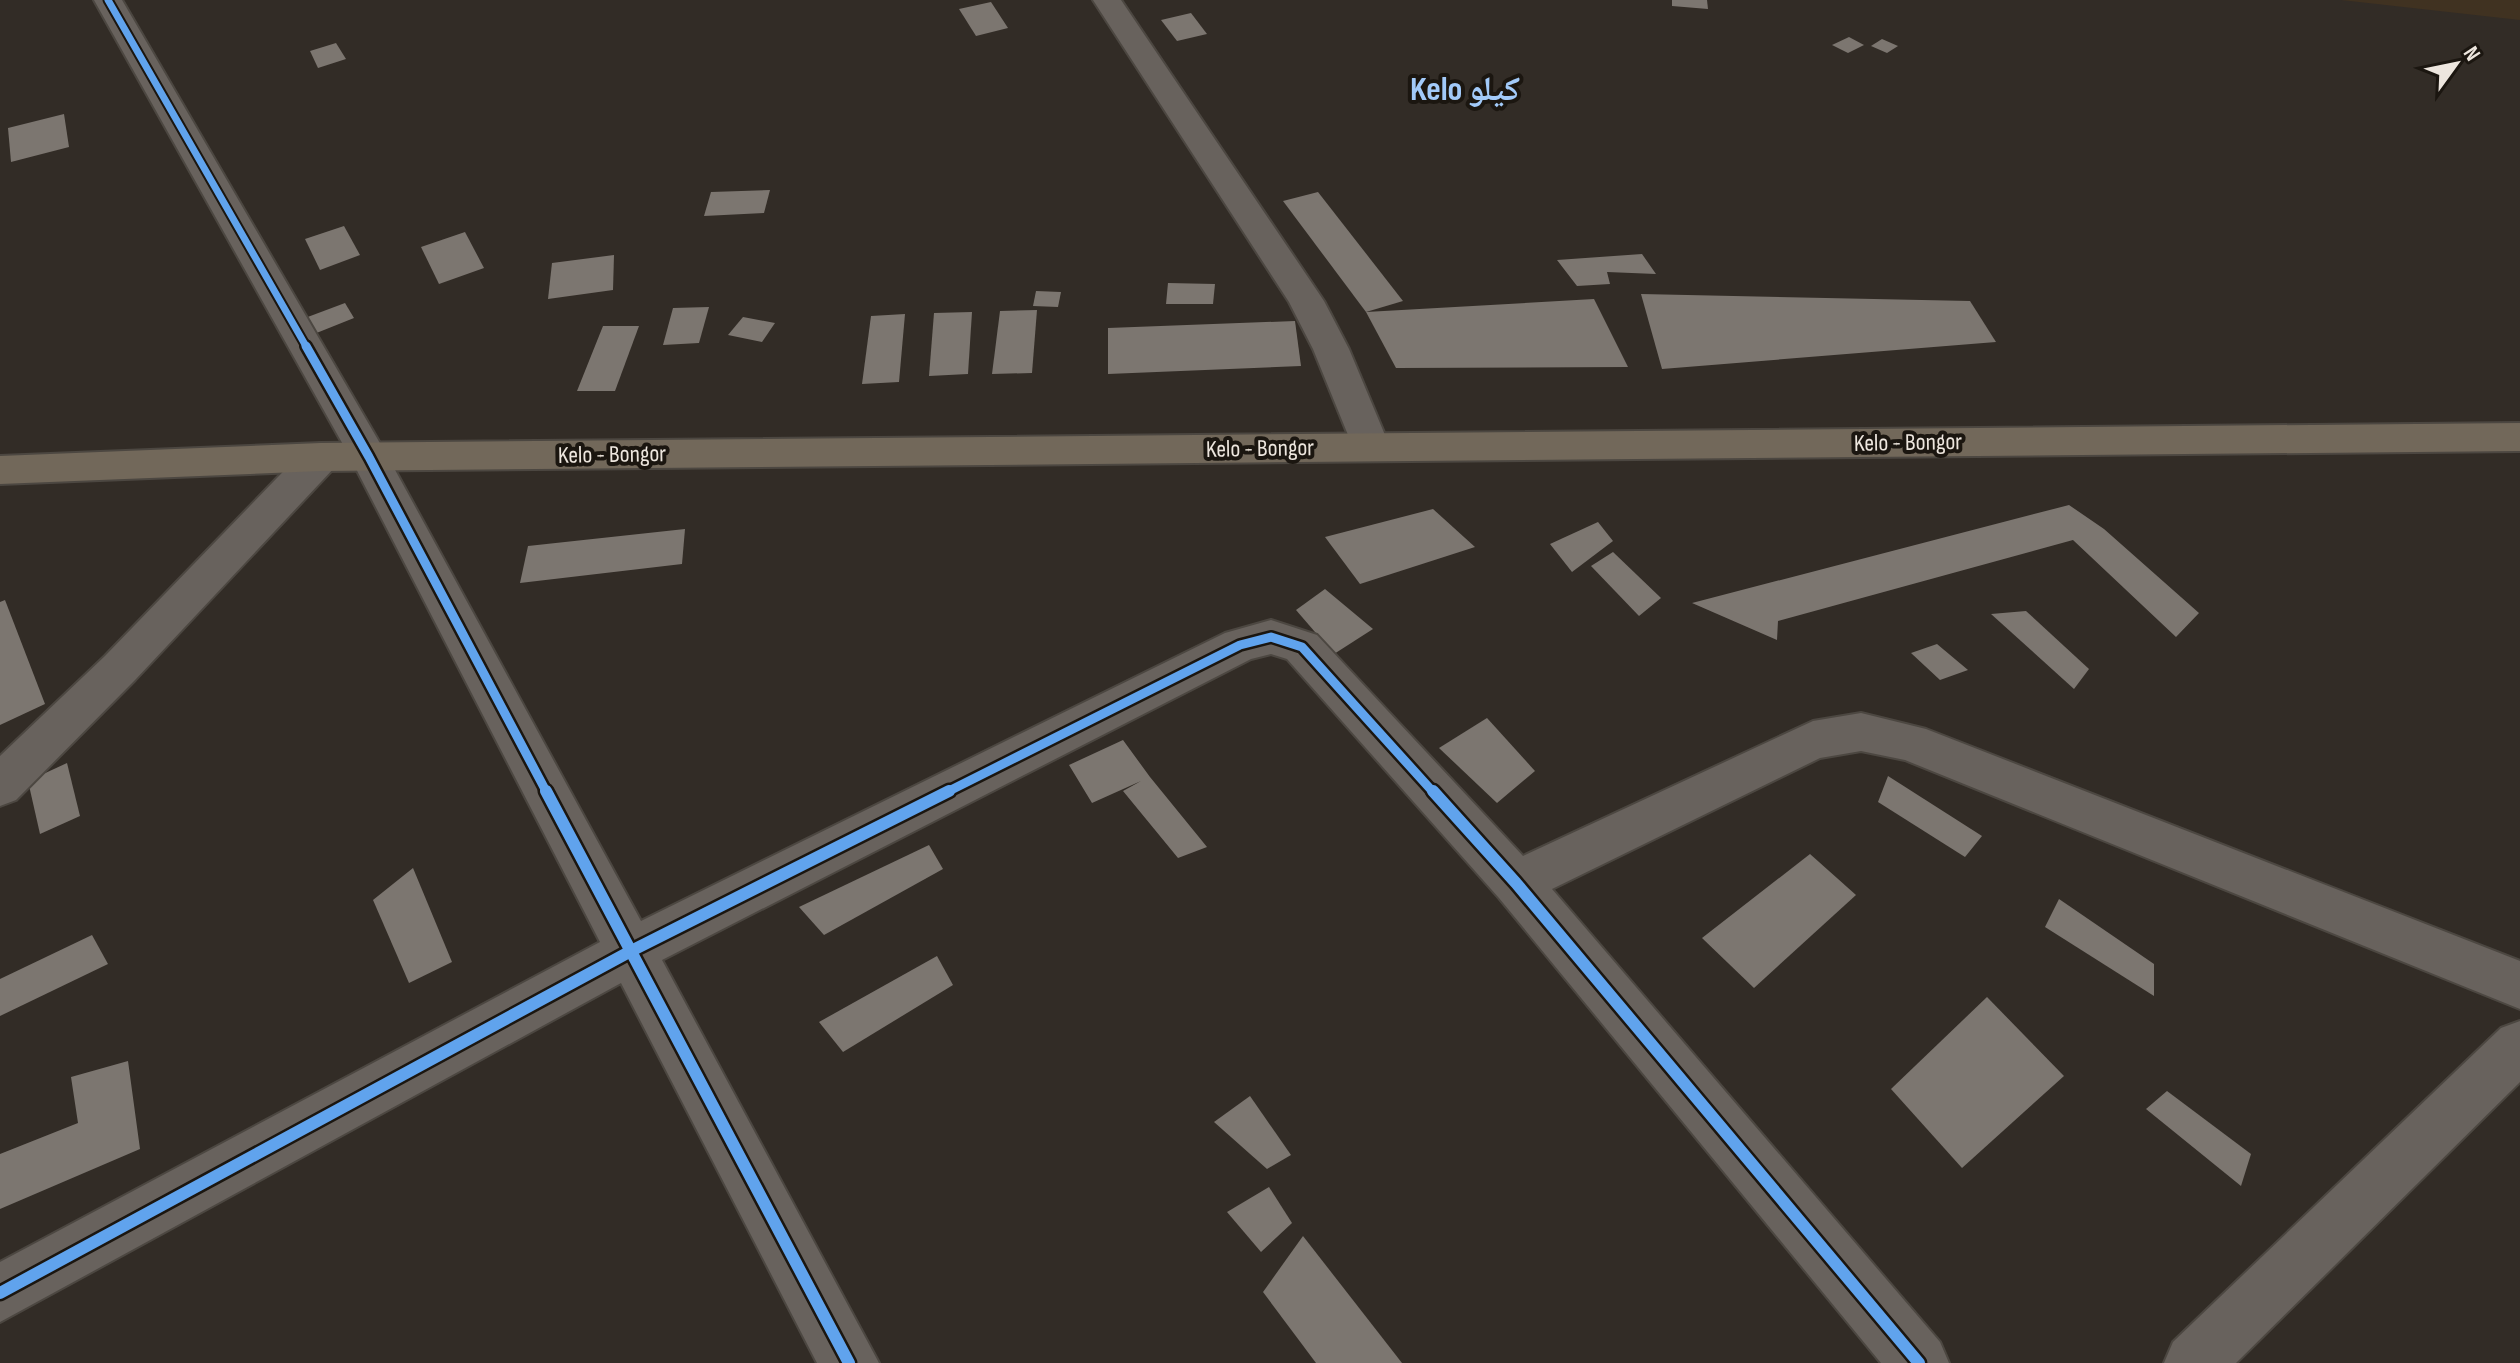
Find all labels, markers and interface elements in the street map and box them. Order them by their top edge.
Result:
north arrow [2416,24,2496,104]
text: N [2457,42,2486,66]
district label: Kelo كيلو [1410,69,1520,110]
street label: Kelo - Bongor [1854,427,1962,458]
street label: Kelo - Bongor [1206,433,1314,464]
street label: Kelo - Bongor [558,439,666,470]

